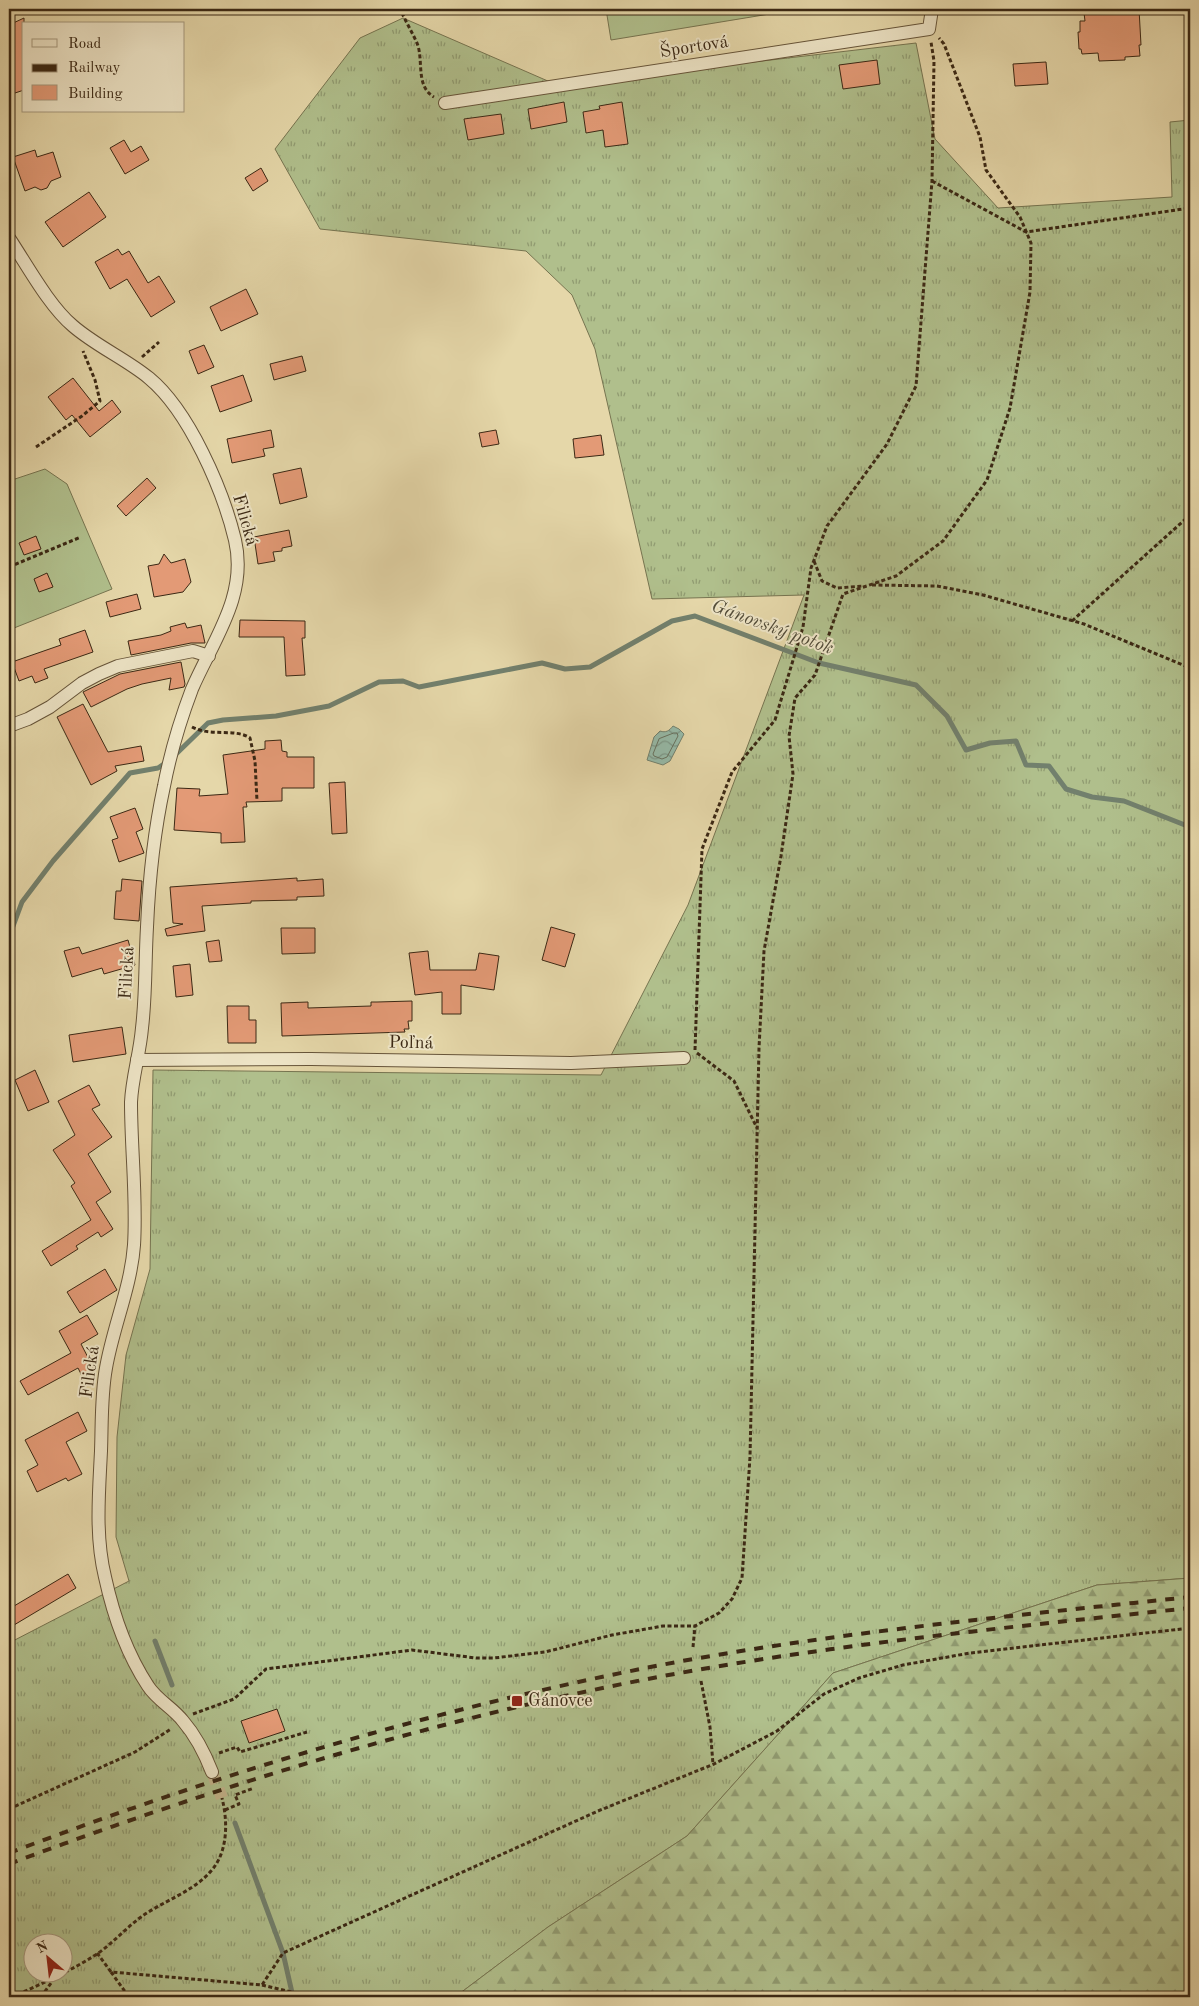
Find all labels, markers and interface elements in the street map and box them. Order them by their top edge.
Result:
legend [22,22,185,112]
street label: Športová [658,28,730,61]
text: Road [68,37,102,52]
text: Railway [68,61,121,76]
text: Building [68,87,123,102]
street label: Filická [229,492,261,548]
water label: Gánovský potok [709,597,835,659]
street label: Filická [117,946,137,1000]
street label: Poľná [388,1034,434,1052]
street label: Filická [77,1344,103,1399]
place label: Gánovce [528,1692,593,1710]
marker: Gánovce [510,1694,524,1708]
north arrow [22,1934,72,1984]
text: N [34,1939,51,1956]

